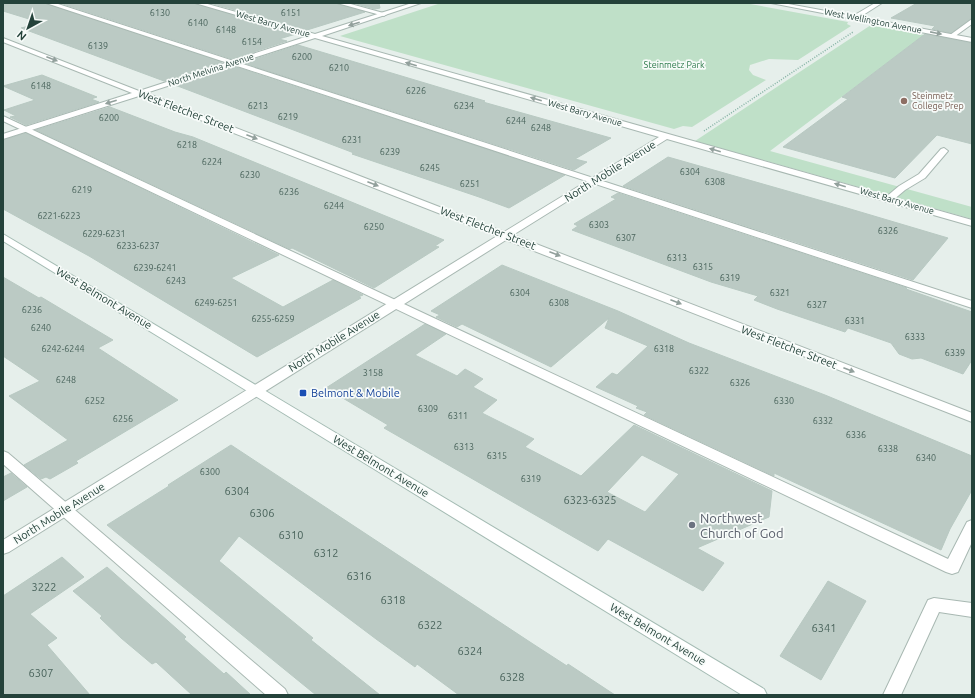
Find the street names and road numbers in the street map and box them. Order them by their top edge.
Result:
street label: West Wellington Avenue [823,7,923,35]
street label: West Barry Avenue [235,9,311,39]
street label: North Melvina Avenue [167,51,255,89]
street label: West Fletcher Street [136,87,236,135]
street label: West Barry Avenue [547,98,623,128]
street label: North Mobile Avenue [562,138,658,204]
street label: West Barry Avenue [859,186,935,216]
street label: West Fletcher Street [438,204,538,252]
street label: West Belmont Avenue [54,265,154,331]
street label: North Mobile Avenue [286,308,382,374]
street label: West Fletcher Street [739,323,839,371]
street label: West Belmont Avenue [331,433,431,499]
street label: North Mobile Avenue [11,480,107,546]
street label: West Belmont Avenue [608,601,708,667]

